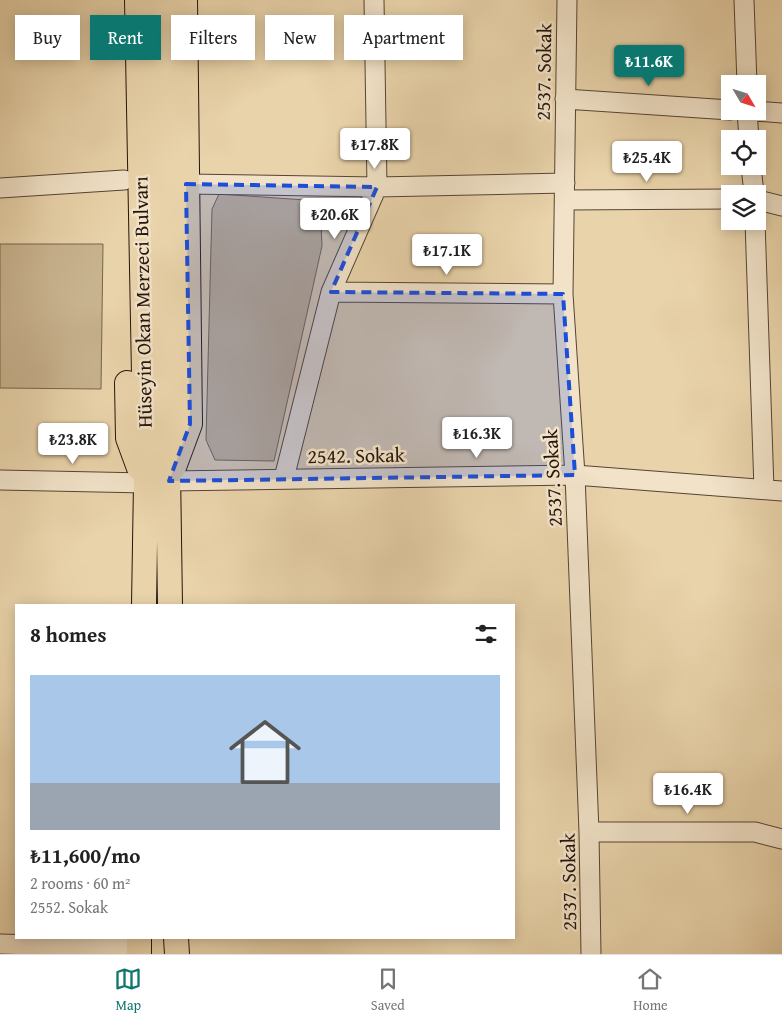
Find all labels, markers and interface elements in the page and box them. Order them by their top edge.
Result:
chip: Buy [15,15,80,60]
chip: Rent [90,15,161,60]
chip: Filters [171,15,255,60]
chip: New [265,15,334,60]
chip: Apartment [344,15,463,60]
street label: 2537. Sokak [528,22,558,121]
pin: ₺11.6K [608,44,690,87]
text: ₺11.6K [625,49,673,73]
north arrow [721,75,766,120]
map controls [721,75,766,230]
pin: ₺17.8K [334,128,416,170]
button: locate [721,130,766,175]
text: ₺17.8K [351,132,399,156]
pin: ₺25.4K [606,140,688,183]
text: ₺25.4K [623,145,671,169]
street label: Hüseyin Okan Merzeci Bulvarı [125,176,159,428]
button: layers [721,185,766,230]
pin: ₺20.6K [294,198,376,240]
text: ₺20.6K [311,202,359,226]
pin: ₺17.1K [406,234,488,276]
text: ₺17.1K [423,238,471,262]
pin: ₺16.3K [436,416,518,459]
text: ₺16.3K [453,421,501,445]
pin: ₺23.8K [32,422,114,465]
text: ₺23.8K [49,427,97,451]
street label: 2537. Sokak [535,428,569,527]
street label: 2542. Sokak [307,440,406,470]
text: 8 homes [30,619,106,650]
icon: filters [472,620,500,648]
icon: home [220,707,310,797]
pin: ₺16.4K [647,772,729,815]
text: ₺16.4K [664,777,712,801]
street label: 2537. Sokak [553,832,583,931]
text: ₺11,600/mo [30,840,140,871]
text: 2 rooms · 60 m² [30,871,130,895]
text: 2552. Sokak [30,895,108,919]
tab: Map [114,965,142,1015]
tab: Saved [371,965,405,1015]
tab: Home [633,965,668,1015]

